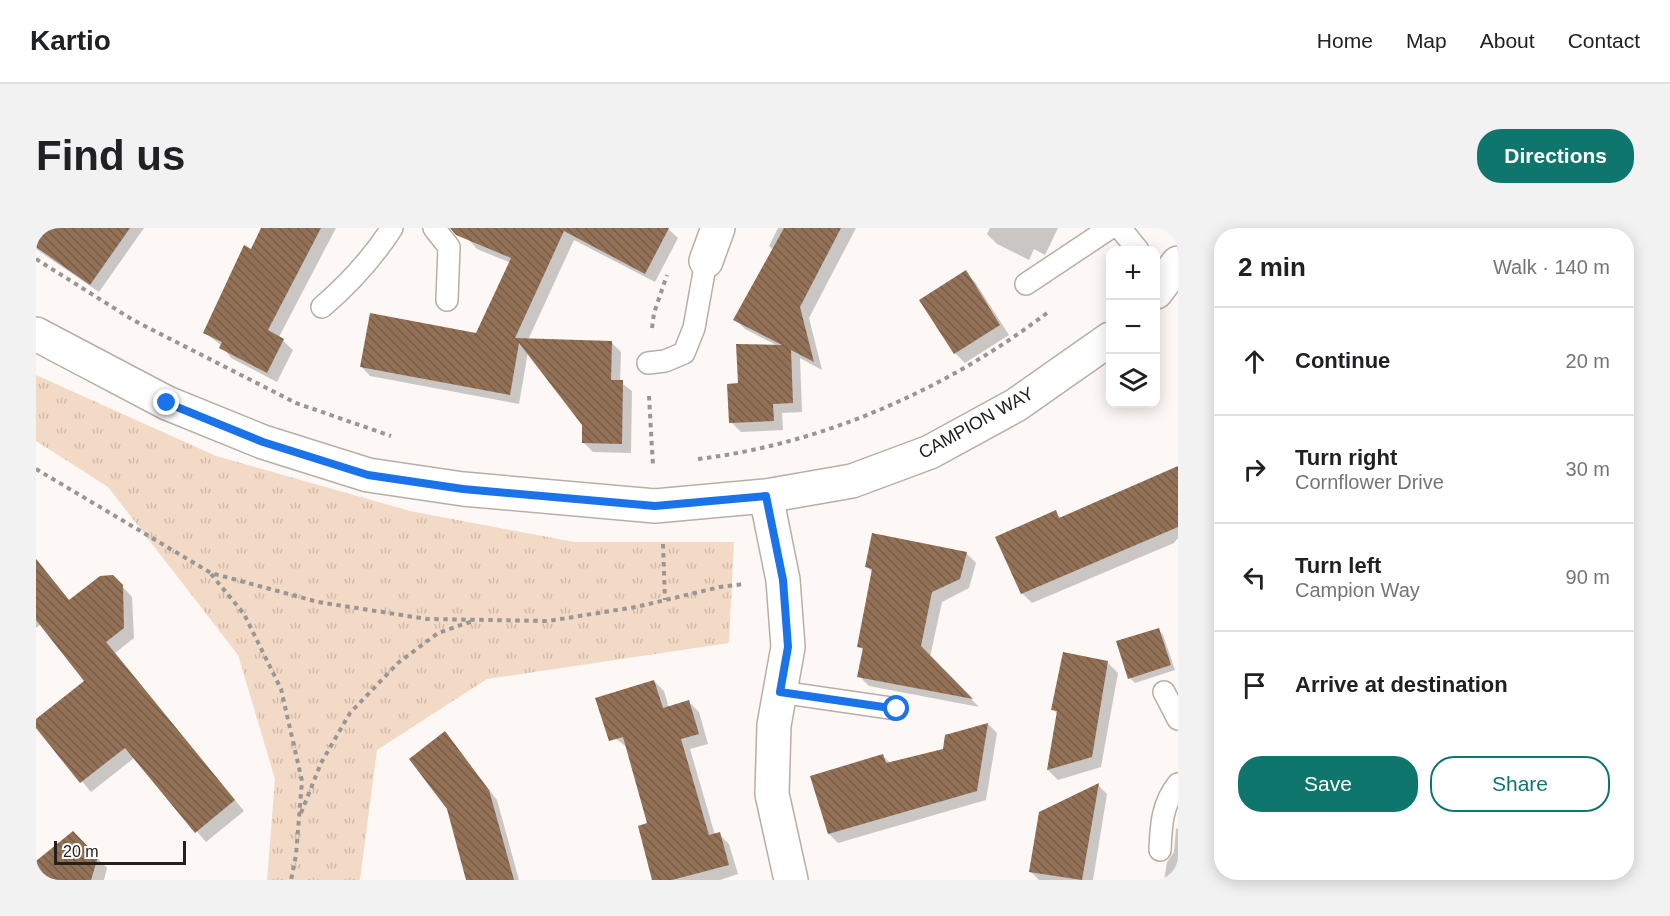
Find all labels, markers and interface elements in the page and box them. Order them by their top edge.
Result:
text: Kartio [30,25,111,56]
text: Home [1317,29,1373,52]
text: Map [1406,29,1447,52]
text: About [1480,29,1535,52]
text: Contact [1568,29,1640,52]
button: Directions [1477,129,1634,183]
text: Find us [36,132,185,179]
map controls [1106,246,1160,408]
button: + [1106,246,1160,300]
text: 2 min [1238,252,1306,282]
text: Walk · 140 m [1493,256,1610,278]
button: − [1106,300,1160,354]
icon: ahead [1238,345,1271,378]
text: Continue [1295,348,1390,373]
text: 20 m [1566,350,1610,372]
button: layers [1106,354,1160,408]
street label: CAMPION WAY [915,383,1037,463]
route end [153,389,179,415]
text: Turn right [1295,445,1397,470]
icon: right [1238,453,1271,486]
text: 30 m [1566,458,1610,480]
text: Cornflower Drive [1295,471,1444,493]
text: Turn left [1295,553,1381,578]
icon: left [1238,561,1271,594]
text: 90 m [1566,566,1610,588]
text: Campion Way [1295,579,1420,601]
icon: arrive [1238,669,1271,702]
text: Arrive at destination [1295,672,1508,697]
route start [883,695,909,721]
button: Save [1238,756,1418,812]
button: Share [1430,756,1610,812]
scale bar [54,838,186,866]
text: 20 m [63,843,99,860]

